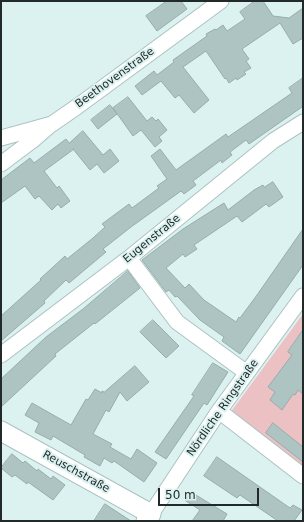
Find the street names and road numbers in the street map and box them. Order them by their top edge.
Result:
street label: Beethovenstraße [73,45,157,111]
street label: Eugenstraße [121,212,183,266]
street label: Nördliche Ringstraße [185,357,261,459]
street label: Reuschstraße [40,448,112,496]

